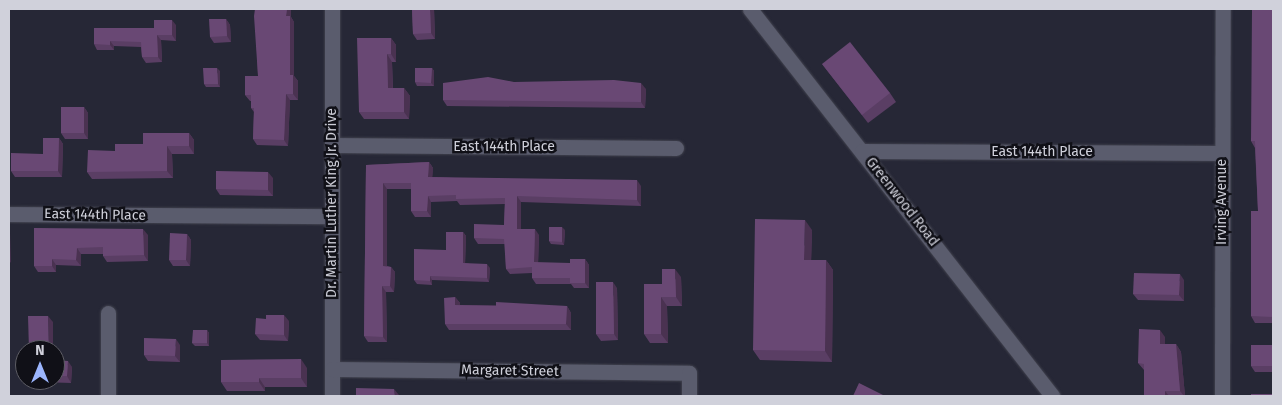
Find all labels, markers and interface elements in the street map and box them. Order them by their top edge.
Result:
street label: Dr. Martin Luther King Jr. Drive [324,108,340,298]
street label: East 144th Place [453,139,555,155]
street label: East 144th Place [991,144,1093,160]
street label: Greenwood Road [862,154,942,250]
street label: Irving Avenue [1214,159,1230,245]
street label: East 144th Place [44,206,146,224]
north arrow [15,340,65,390]
text: N [35,342,45,359]
street label: Margaret Street [461,362,559,380]

